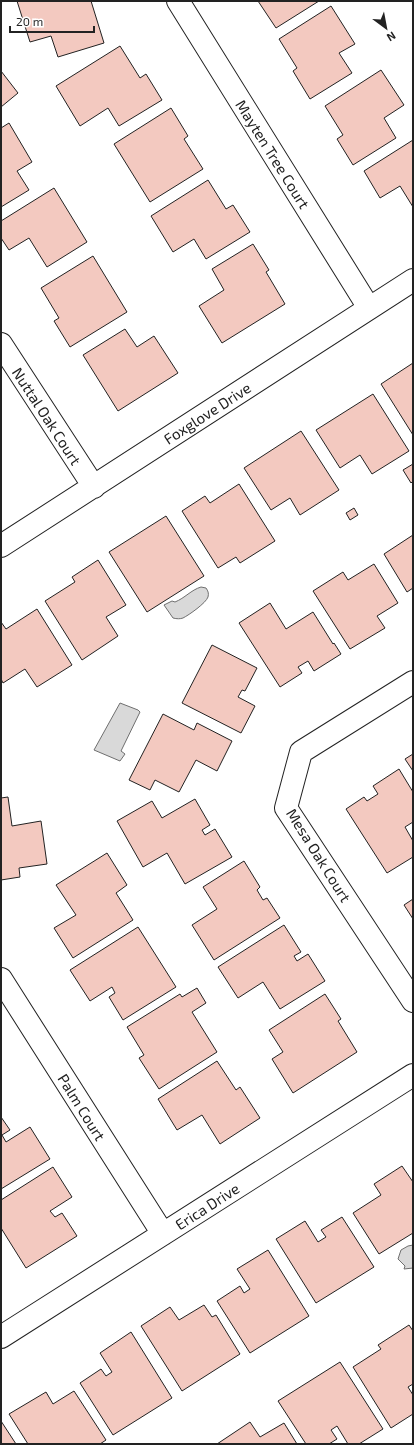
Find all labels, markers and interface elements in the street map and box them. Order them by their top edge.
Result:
scale bar [10,8,94,34]
north arrow [366,8,406,48]
text: 20 m [16,14,43,28]
text: N [385,29,398,45]
street label: Mayten Tree Court [232,96,314,212]
street label: Nuttal Oak Court [9,364,85,468]
street label: Foxglove Drive [160,378,254,448]
street label: Mesa Oak Court [283,805,355,905]
street label: Palm Court [54,1070,110,1144]
street label: Erica Drive [172,1179,242,1233]

